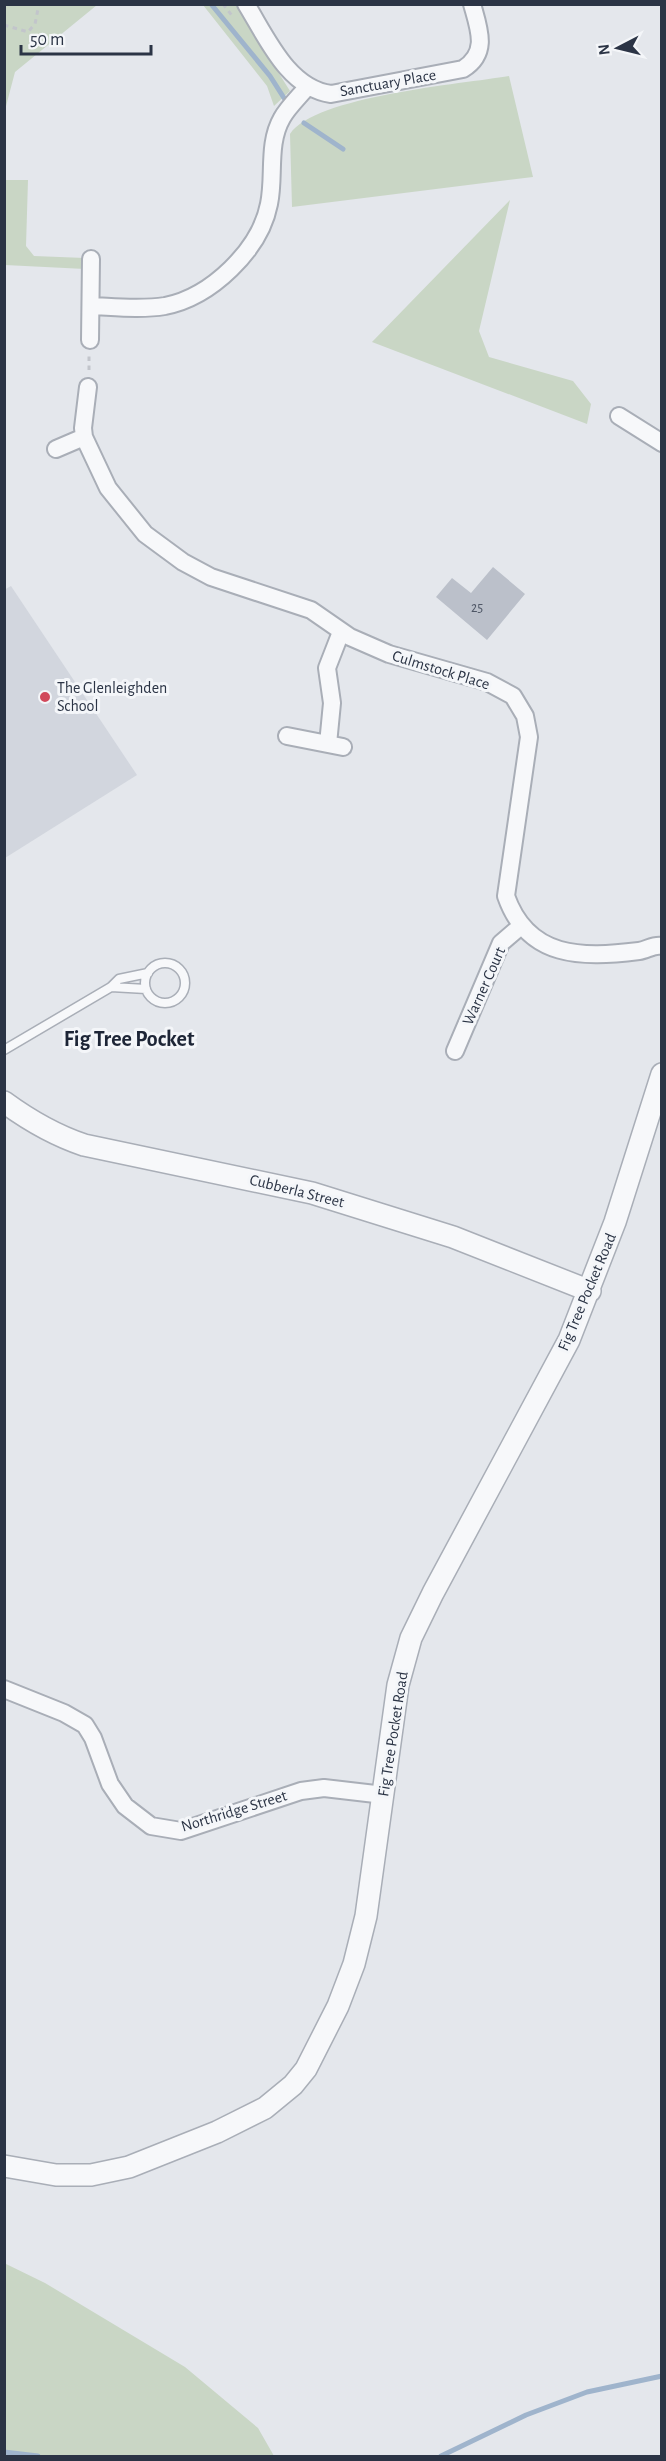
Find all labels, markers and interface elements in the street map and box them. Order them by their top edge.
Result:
scale bar [21,18,152,56]
north arrow [588,18,648,78]
text: 50 m [30,31,64,49]
text: N [595,43,613,56]
street label: Sanctuary Place [339,67,438,100]
house number: 25 [471,601,483,615]
street label: Culmstock Place [390,648,492,692]
place label: The Glenleighden School [57,680,167,714]
marker: The Glenleighden School [38,690,52,704]
street label: Warner Court [460,945,508,1027]
district label: Fig Tree Pocket [64,1028,195,1050]
street label: Cubberla Street [248,1172,346,1210]
street label: Fig Tree Pocket Road [555,1231,619,1353]
street label: Fig Tree Pocket Road [375,1670,411,1798]
street label: Northridge Street [179,1787,289,1835]

